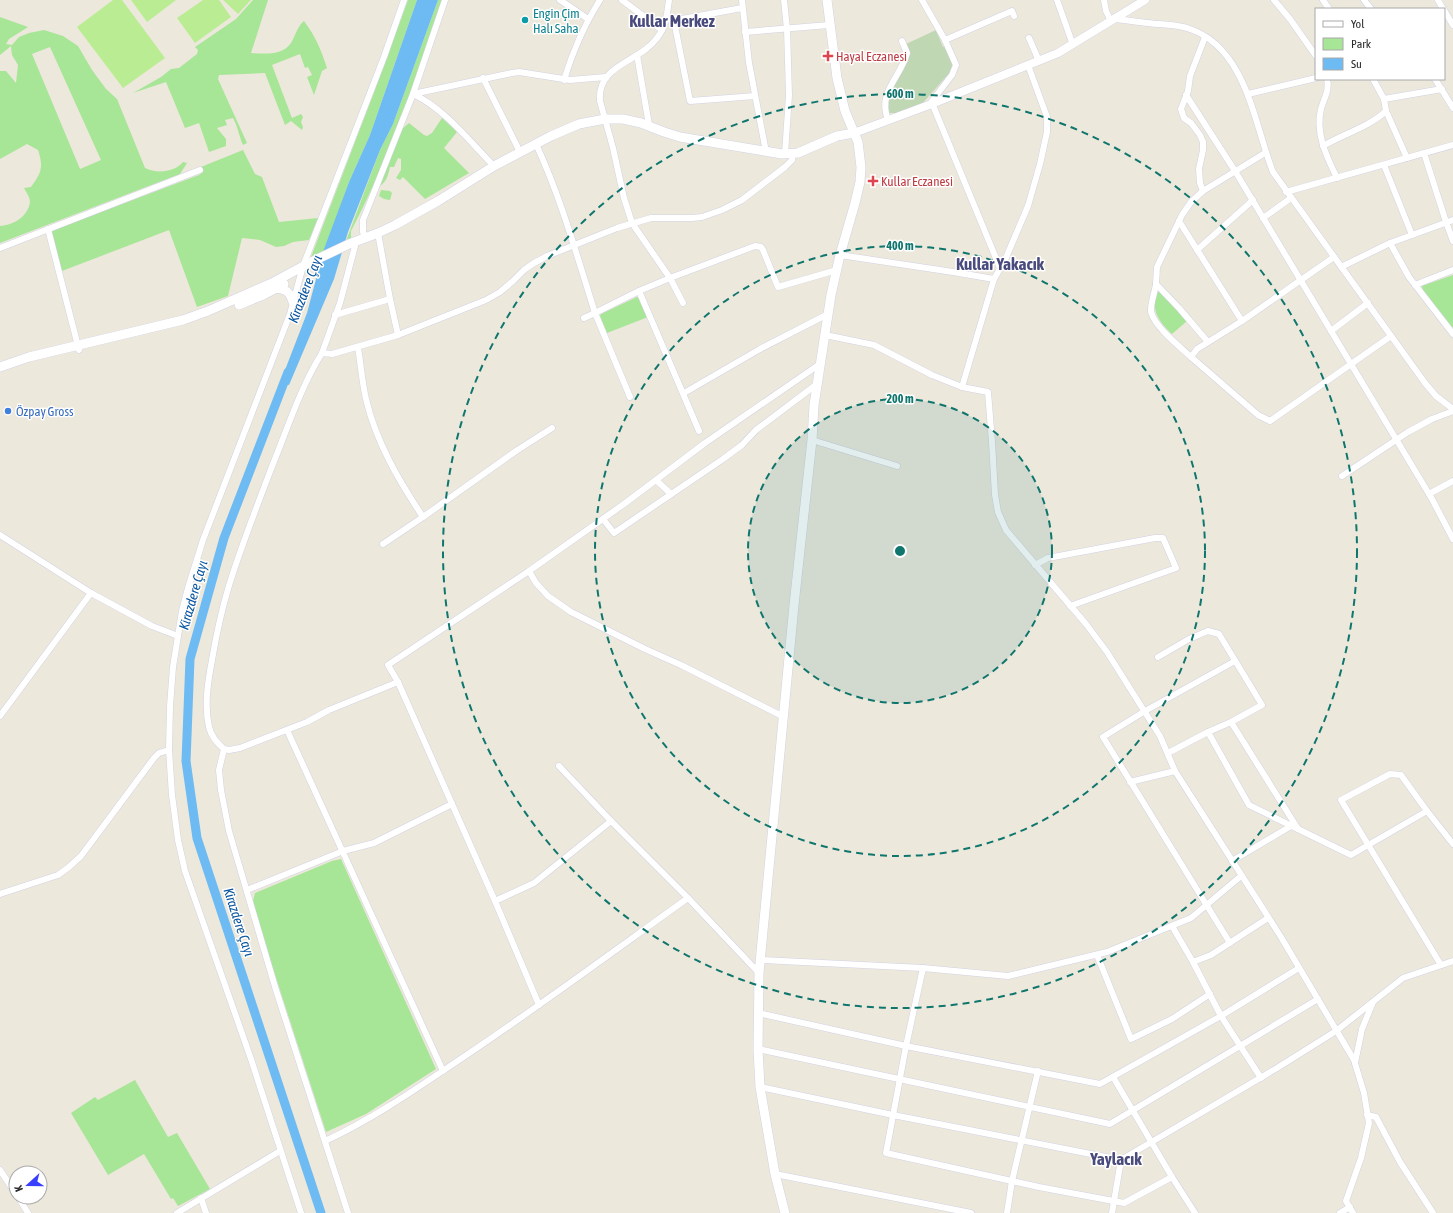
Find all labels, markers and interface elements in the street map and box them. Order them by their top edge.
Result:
place label: Engin Çim Halı Saha [533,6,580,36]
legend [1315,8,1445,80]
district label: Kullar Merkez [629,11,716,31]
marker: Engin Çim Halı Saha [520,15,530,25]
text: Yol [1351,17,1365,31]
text: Park [1351,37,1372,51]
place label: Hayal Eczanesi [836,49,907,64]
marker: Hayal Eczanesi [823,51,833,61]
text: Su [1351,57,1362,71]
text: 600 m [886,87,914,101]
place label: Kullar Eczanesi [881,174,953,189]
marker: Kullar Eczanesi [868,176,878,186]
text: 400 m [885,239,914,253]
water label: Kirazdere Çayı [285,253,325,325]
district label: Kullar Yakacık [956,254,1045,274]
text: 200 m [886,392,914,406]
place label: Özpay Gross [16,404,74,419]
marker: Özpay Gross [3,406,13,416]
centre of rings [893,544,907,558]
water label: Kirazdere Çayı [175,559,211,631]
water label: Kirazdere Çayı [220,886,258,958]
district label: Yaylacık [1089,1149,1142,1169]
north arrow [8,1165,48,1205]
text: K [12,1183,25,1193]

